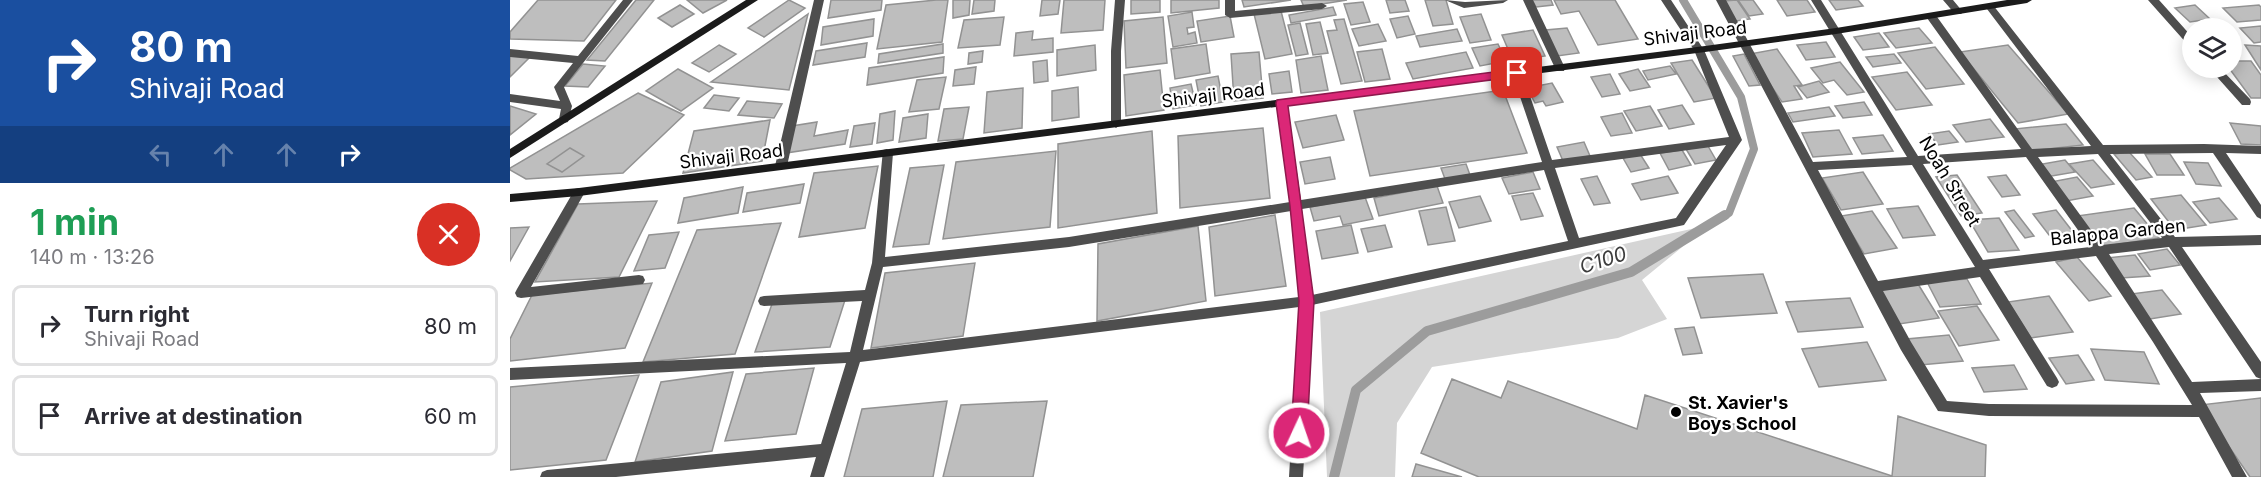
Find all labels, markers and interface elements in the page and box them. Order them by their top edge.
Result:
street label: Shivaji Road [1642,16,1748,50]
map controls [2182,18,2242,78]
button: layers [2182,18,2242,78]
text: 80 m [129,21,233,72]
icon: right [30,24,108,102]
pin [1491,47,1542,98]
icon: arrive [1500,56,1533,89]
text: Shivaji Road [129,72,285,105]
street label: Shivaji Road [1160,78,1266,112]
street label: Noah Street [1915,132,1985,230]
icon: left [144,138,177,171]
icon: ahead [207,138,240,171]
icon: ahead [270,138,303,171]
icon: right [333,138,366,171]
street label: Shivaji Road [678,139,784,173]
text: 1 min [30,200,119,244]
button: close [417,203,480,266]
street label: Balappa Garden [2049,214,2187,250]
water label: C100 [1576,241,1630,279]
text: 140 m · 13:26 [30,245,155,269]
text: Turn right [84,301,190,327]
icon: right [33,309,66,342]
text: 80 m [424,313,477,339]
text: Shivaji Road [84,327,199,351]
place label: St. Xavier's Boys School [1688,392,1796,434]
icon: arrive [33,399,66,432]
position arrow [1267,401,1331,465]
text: Arrive at destination [84,403,303,429]
text: 60 m [424,403,477,429]
marker: St. Xavier's Boys School [1669,405,1683,419]

